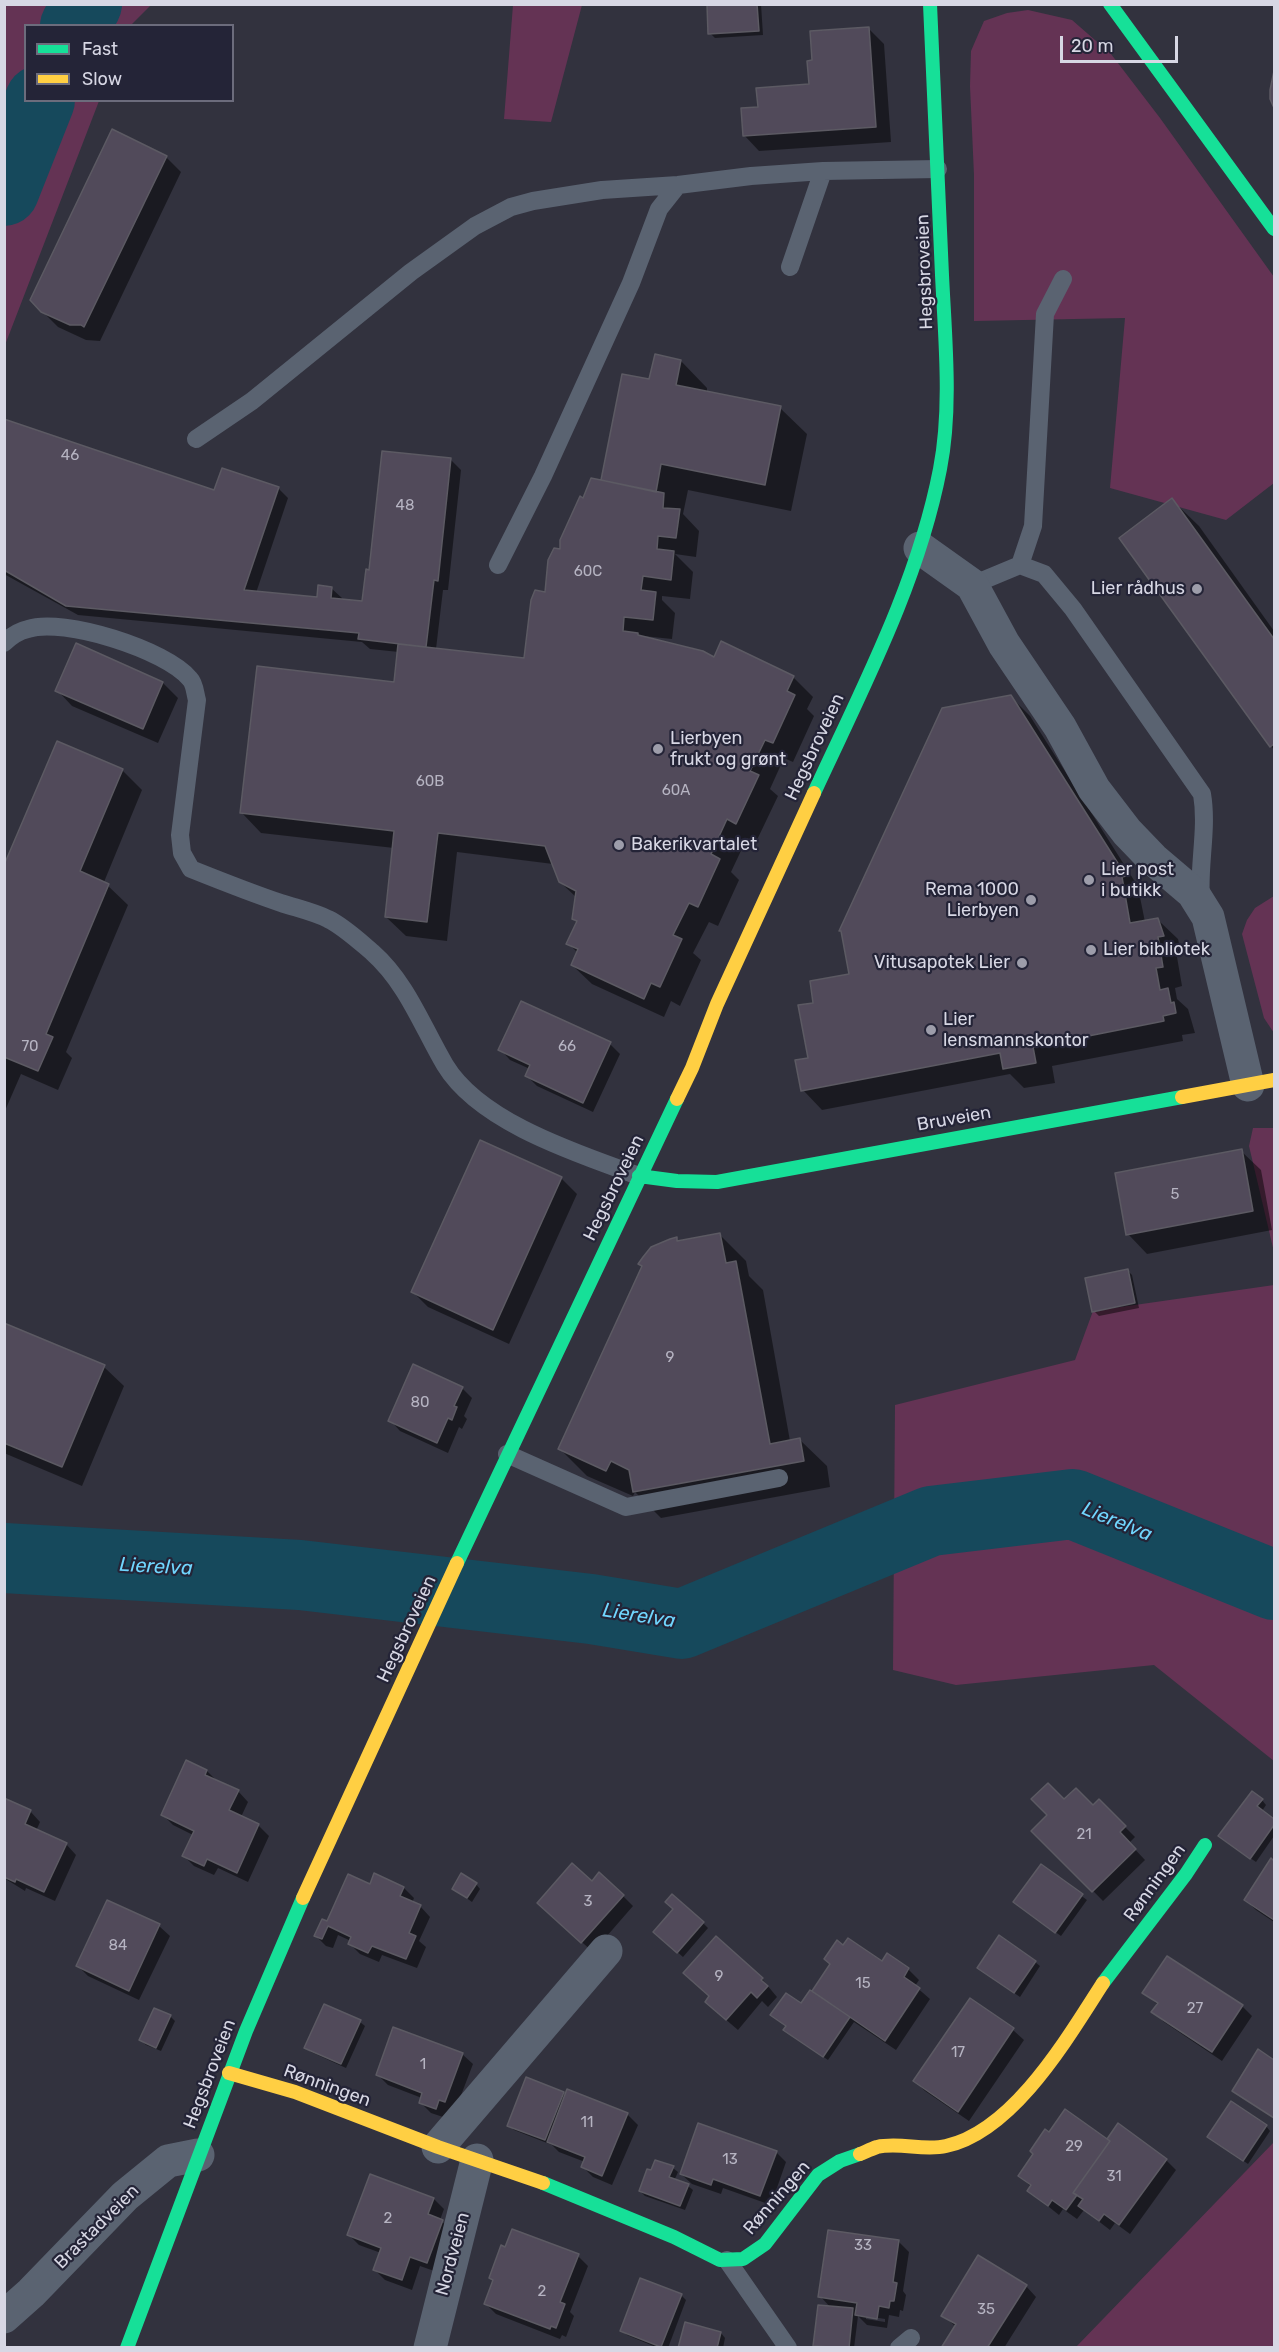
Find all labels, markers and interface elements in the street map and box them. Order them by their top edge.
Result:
legend [24,24,234,102]
scale bar [1063,24,1182,62]
text: 20 m [1071,35,1113,57]
text: Fast [82,38,118,60]
text: Slow [82,68,122,90]
street label: Hegsbroveien [912,214,938,330]
house number: 46 [61,447,79,465]
house number: 48 [396,497,414,515]
house number: 60C [574,563,602,581]
place label: Lier rådhus [1091,578,1185,600]
marker: Lier rådhus [1190,582,1204,596]
street label: Hegsbroveien [781,690,849,804]
place label: Lierbyen frukt og grønt [670,728,786,771]
marker: Lierbyen frukt og grønt [651,742,665,756]
house number: 60B [416,773,444,791]
house number: 60A [662,782,690,800]
place label: Bakerikvartalet [631,834,757,856]
marker: Bakerikvartalet [612,838,626,852]
place label: Lier post i butikk [1101,859,1174,902]
marker: Lier post i butikk [1082,873,1096,887]
place label: Rema 1000 Lierbyen [925,879,1019,922]
marker: Rema 1000 Lierbyen [1024,893,1038,907]
place label: Lier bibliotek [1103,939,1210,961]
marker: Lier bibliotek [1084,943,1098,957]
place label: Vitusapotek Lier [874,952,1010,974]
marker: Vitusapotek Lier [1015,956,1029,970]
place label: Lier lensmannskontor [943,1009,1089,1052]
marker: Lier lensmannskontor [924,1023,938,1037]
house number: 70 [21,1038,39,1056]
house number: 66 [558,1038,576,1056]
street label: Bruveien [915,1102,993,1136]
street label: Hegsbroveien [579,1131,649,1245]
house number: 5 [1171,1186,1179,1204]
house number: 9 [666,1349,674,1367]
house number: 80 [410,1394,430,1412]
water label: Lierelva [1078,1497,1156,1547]
water label: Lierelva [119,1553,193,1581]
street label: Hegsbroveien [373,1572,441,1686]
water label: Lierelva [601,1598,677,1634]
house number: 21 [1076,1826,1092,1844]
street label: Rønningen [1120,1840,1190,1926]
house number: 3 [583,1893,593,1911]
house number: 84 [109,1937,127,1955]
house number: 9 [715,1968,723,1986]
house number: 15 [855,1975,871,1993]
house number: 27 [1187,2000,1203,2018]
street label: Hegsbroveien [179,2016,241,2132]
house number: 17 [951,2044,965,2062]
house number: 1 [420,2056,426,2074]
street label: Rønningen [281,2060,373,2112]
house number: 11 [581,2114,593,2132]
house number: 29 [1065,2138,1083,2156]
house number: 13 [722,2151,738,2169]
street label: Rønningen [739,2157,815,2239]
house number: 31 [1106,2168,1122,2186]
street label: Brastadveien [50,2180,144,2274]
house number: 2 [384,2210,392,2228]
street label: Nordveien [432,2210,474,2298]
house number: 33 [854,2237,872,2255]
house number: 2 [538,2283,546,2301]
house number: 35 [977,2301,995,2319]

